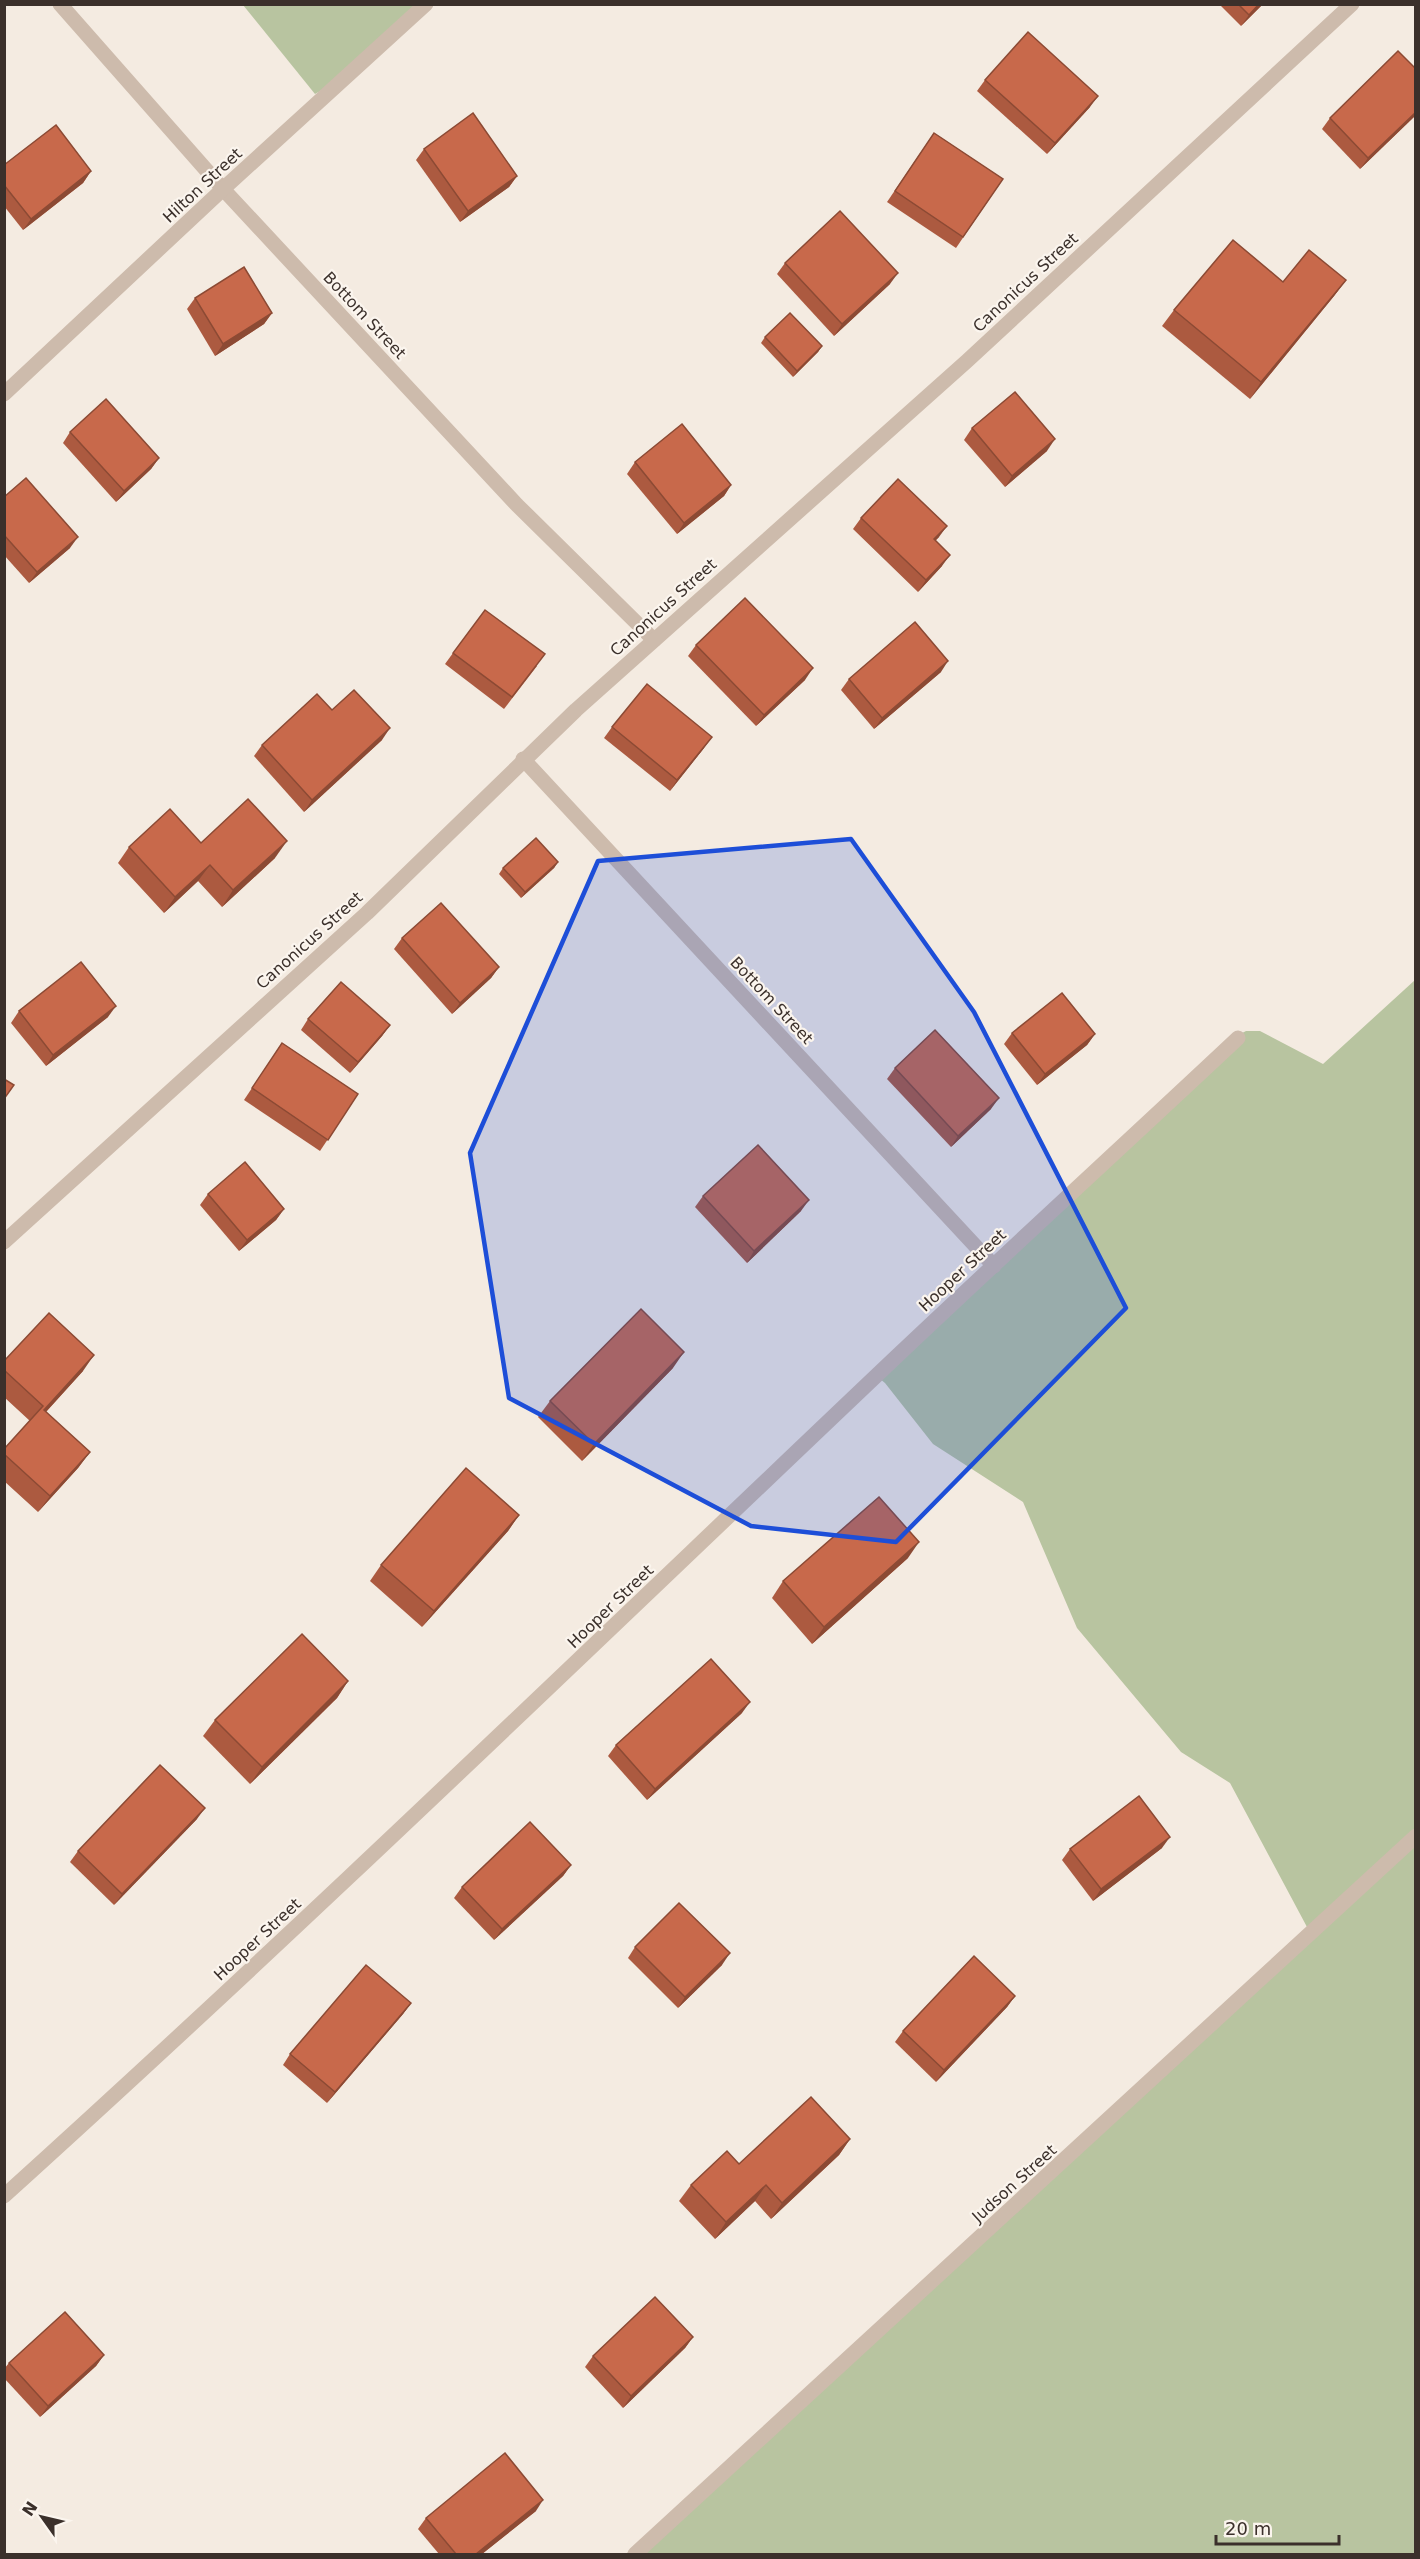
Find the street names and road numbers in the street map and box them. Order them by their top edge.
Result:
street label: Hilton Street [159,144,246,227]
street label: Canonicus Street [969,229,1082,336]
street label: Bottom Street [319,268,410,363]
street label: Canonicus Street [606,555,720,660]
street label: Canonicus Street [252,888,366,993]
street label: Bottom Street [726,953,817,1048]
street label: Hooper Street [915,1225,1010,1315]
street label: Hooper Street [564,1561,657,1652]
street label: Hooper Street [210,1894,305,1984]
street label: Judson Street [967,2141,1060,2227]

